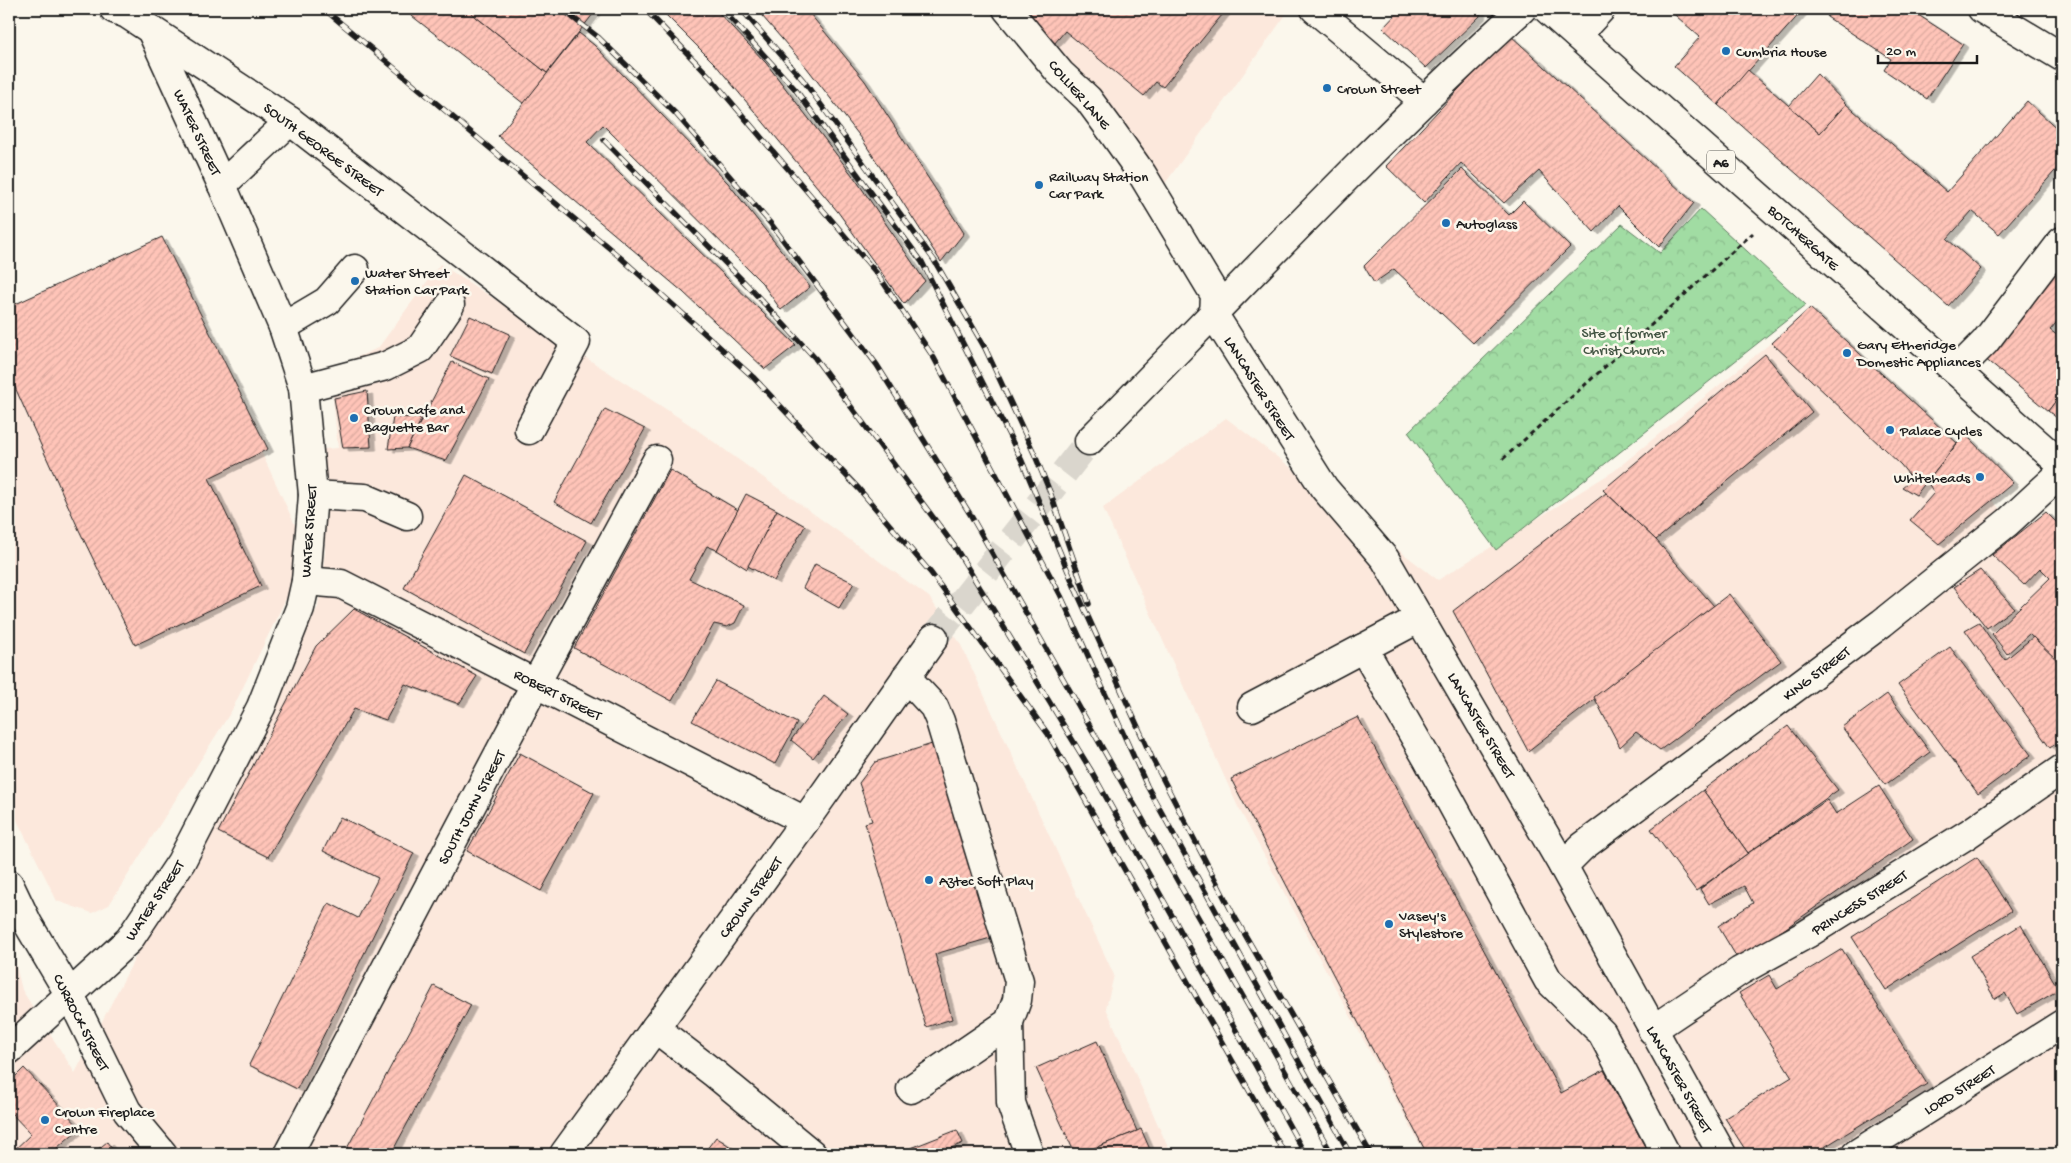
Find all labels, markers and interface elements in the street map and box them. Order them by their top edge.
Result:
scale bar [1878,32,1977,64]
text: 20 m [1886,43,1916,61]
place label: Cumbria House [1736,44,1827,62]
marker: Cumbria House [1720,45,1732,57]
street label: COLLIER LANE [1043,57,1114,134]
place label: Crown Street [1337,81,1422,99]
marker: Crown Street [1321,82,1333,94]
street label: WATER STREET [168,87,225,180]
street label: SOUTH GEORGE STREET [259,100,387,202]
road number: A6 [1707,150,1735,173]
place label: Railway Station Car Park [1049,169,1148,204]
marker: Railway Station Car Park [1033,179,1045,191]
street label: BOTCHERGATE [1763,201,1843,276]
place label: Autoglass [1456,216,1517,234]
marker: Autoglass [1440,217,1452,229]
place label: Water Street Station Car Park [365,265,469,300]
marker: Water Street Station Car Park [349,275,361,287]
park label: Site of former Christ Church [1582,325,1668,360]
street label: LANCASTER STREET [1219,334,1298,446]
place label: Gary Etheridge Domestic Appliances [1856,337,1981,372]
marker: Gary Etheridge Domestic Appliances [1841,347,1853,359]
place label: Crown Cafe and Baguette Bar [363,402,465,437]
marker: Crown Cafe and Baguette Bar [348,412,360,424]
place label: Palace Cycles [1899,423,1982,441]
marker: Palace Cycles [1884,424,1896,436]
place label: Whiteheads [1894,470,1970,488]
marker: Whiteheads [1974,471,1986,483]
street label: WATER STREET [298,483,322,578]
street label: KING STREET [1780,643,1855,706]
street label: ROBERT STREET [510,666,605,726]
street label: LANCASTER STREET [1443,670,1519,783]
street label: SOUTH JOHN STREET [435,747,511,868]
street label: CROWN STREET [716,853,788,942]
street label: WATER STREET [122,856,190,945]
street label: PRINCESS STREET [1808,866,1912,941]
place label: Aztec Soft Play [939,873,1034,891]
marker: Aztec Soft Play [923,874,935,886]
place label: Vasey's Stylestore [1398,908,1463,943]
marker: Vasey's Stylestore [1383,918,1395,930]
street label: CURROCK STREET [48,971,113,1076]
street label: LANCASTER STREET [1641,1023,1716,1138]
street label: LORD STREET [1921,1061,2000,1120]
place label: Crown Fireplace Centre [55,1104,155,1139]
marker: Crown Fireplace Centre [39,1114,51,1126]

